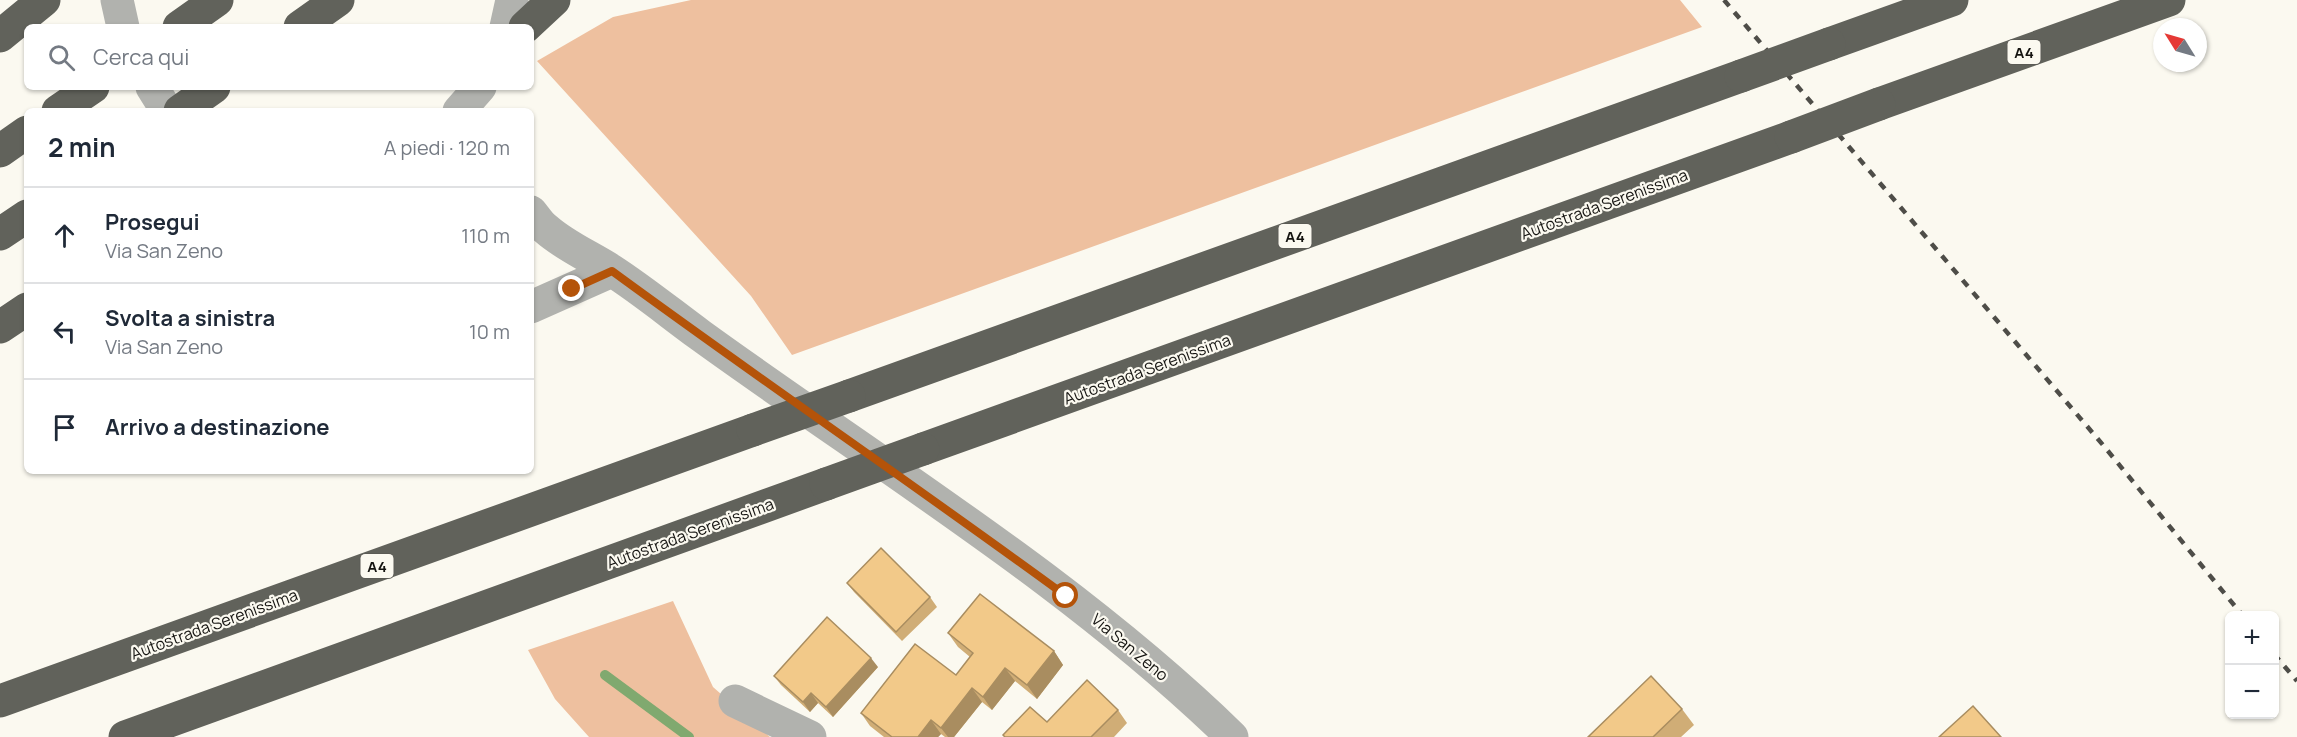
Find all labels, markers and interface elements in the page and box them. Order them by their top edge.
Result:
north arrow [2153,18,2207,72]
search box [24,24,534,90]
road number: A4 [2008,40,2040,64]
icon: search [45,41,78,74]
text: Cerca qui [93,42,189,72]
text: 2 min [48,129,116,165]
text: A piedi · 120 m [384,134,510,161]
street label: Autostrada Serenissima [1518,164,1690,244]
text: Prosegui [105,207,200,237]
icon: ahead [48,219,81,252]
text: 110 m [461,222,510,249]
road number: A4 [1278,224,1312,248]
text: Via San Zeno [105,237,223,264]
route end [558,275,584,301]
text: Svolta a sinistra [105,303,275,333]
icon: left [48,315,81,348]
text: 10 m [469,318,510,345]
street label: Autostrada Serenissima [1061,329,1233,409]
text: Via San Zeno [105,333,223,360]
icon: arrive [48,411,81,444]
text: Arrivo a destinazione [105,412,329,442]
street label: Autostrada Serenissima [604,493,776,573]
road number: A4 [360,554,394,578]
route start [1052,582,1078,608]
street label: Autostrada Serenissima [128,584,300,664]
street label: Via San Zeno [1087,608,1173,686]
map controls [2225,611,2279,719]
button: + [2225,611,2279,665]
button: − [2225,665,2279,719]

